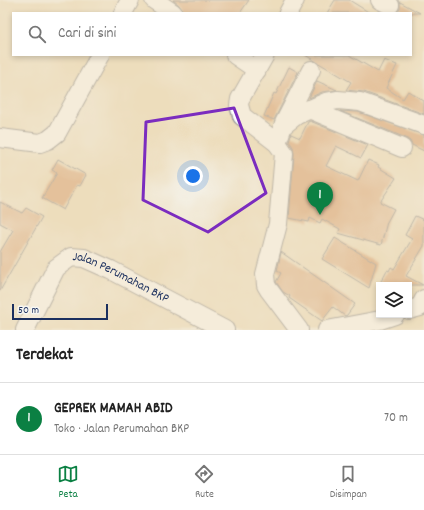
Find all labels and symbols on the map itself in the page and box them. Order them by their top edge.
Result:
your location [183,166,203,186]
pin: 1 [307,182,333,215]
street label: Jalan Perumahan BKP [72,248,172,308]
scale bar [12,302,108,321]

